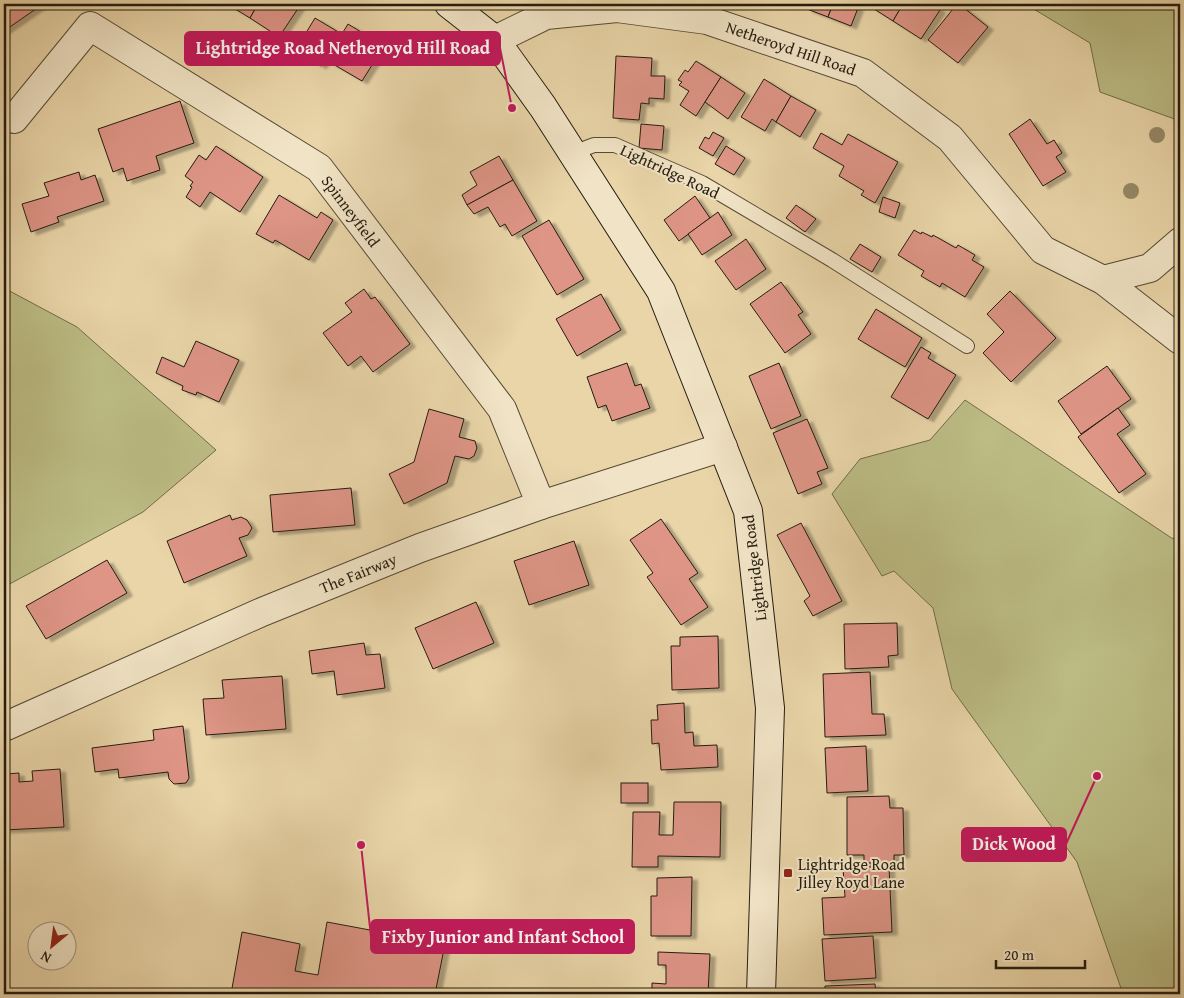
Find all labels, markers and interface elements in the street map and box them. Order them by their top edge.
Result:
street label: Netheroyd Hill Road [723,15,860,82]
callout: Lightridge Road Netheroyd Hill Road [185,32,500,65]
text: Lightridge Road Netheroyd Hill Road [196,34,491,61]
street label: Lightridge Road [616,138,724,205]
street label: Spinneyfield [316,170,386,252]
street label: Lightridge Road [736,513,772,623]
street label: The Fairway [316,547,400,599]
callout: Dick Wood [962,828,1066,861]
text: Dick Wood [972,830,1056,857]
place label: Lightridge Road Jilley Royd Lane [796,852,905,894]
marker: Lightridge Road Jilley Royd Lane [782,867,794,879]
north arrow [28,920,78,970]
callout: Fixby Junior and Infant School [371,920,634,953]
text: Fixby Junior and Infant School [382,923,625,950]
scale bar [996,938,1085,970]
text: 20 m [1004,944,1035,965]
text: N [36,946,55,968]

